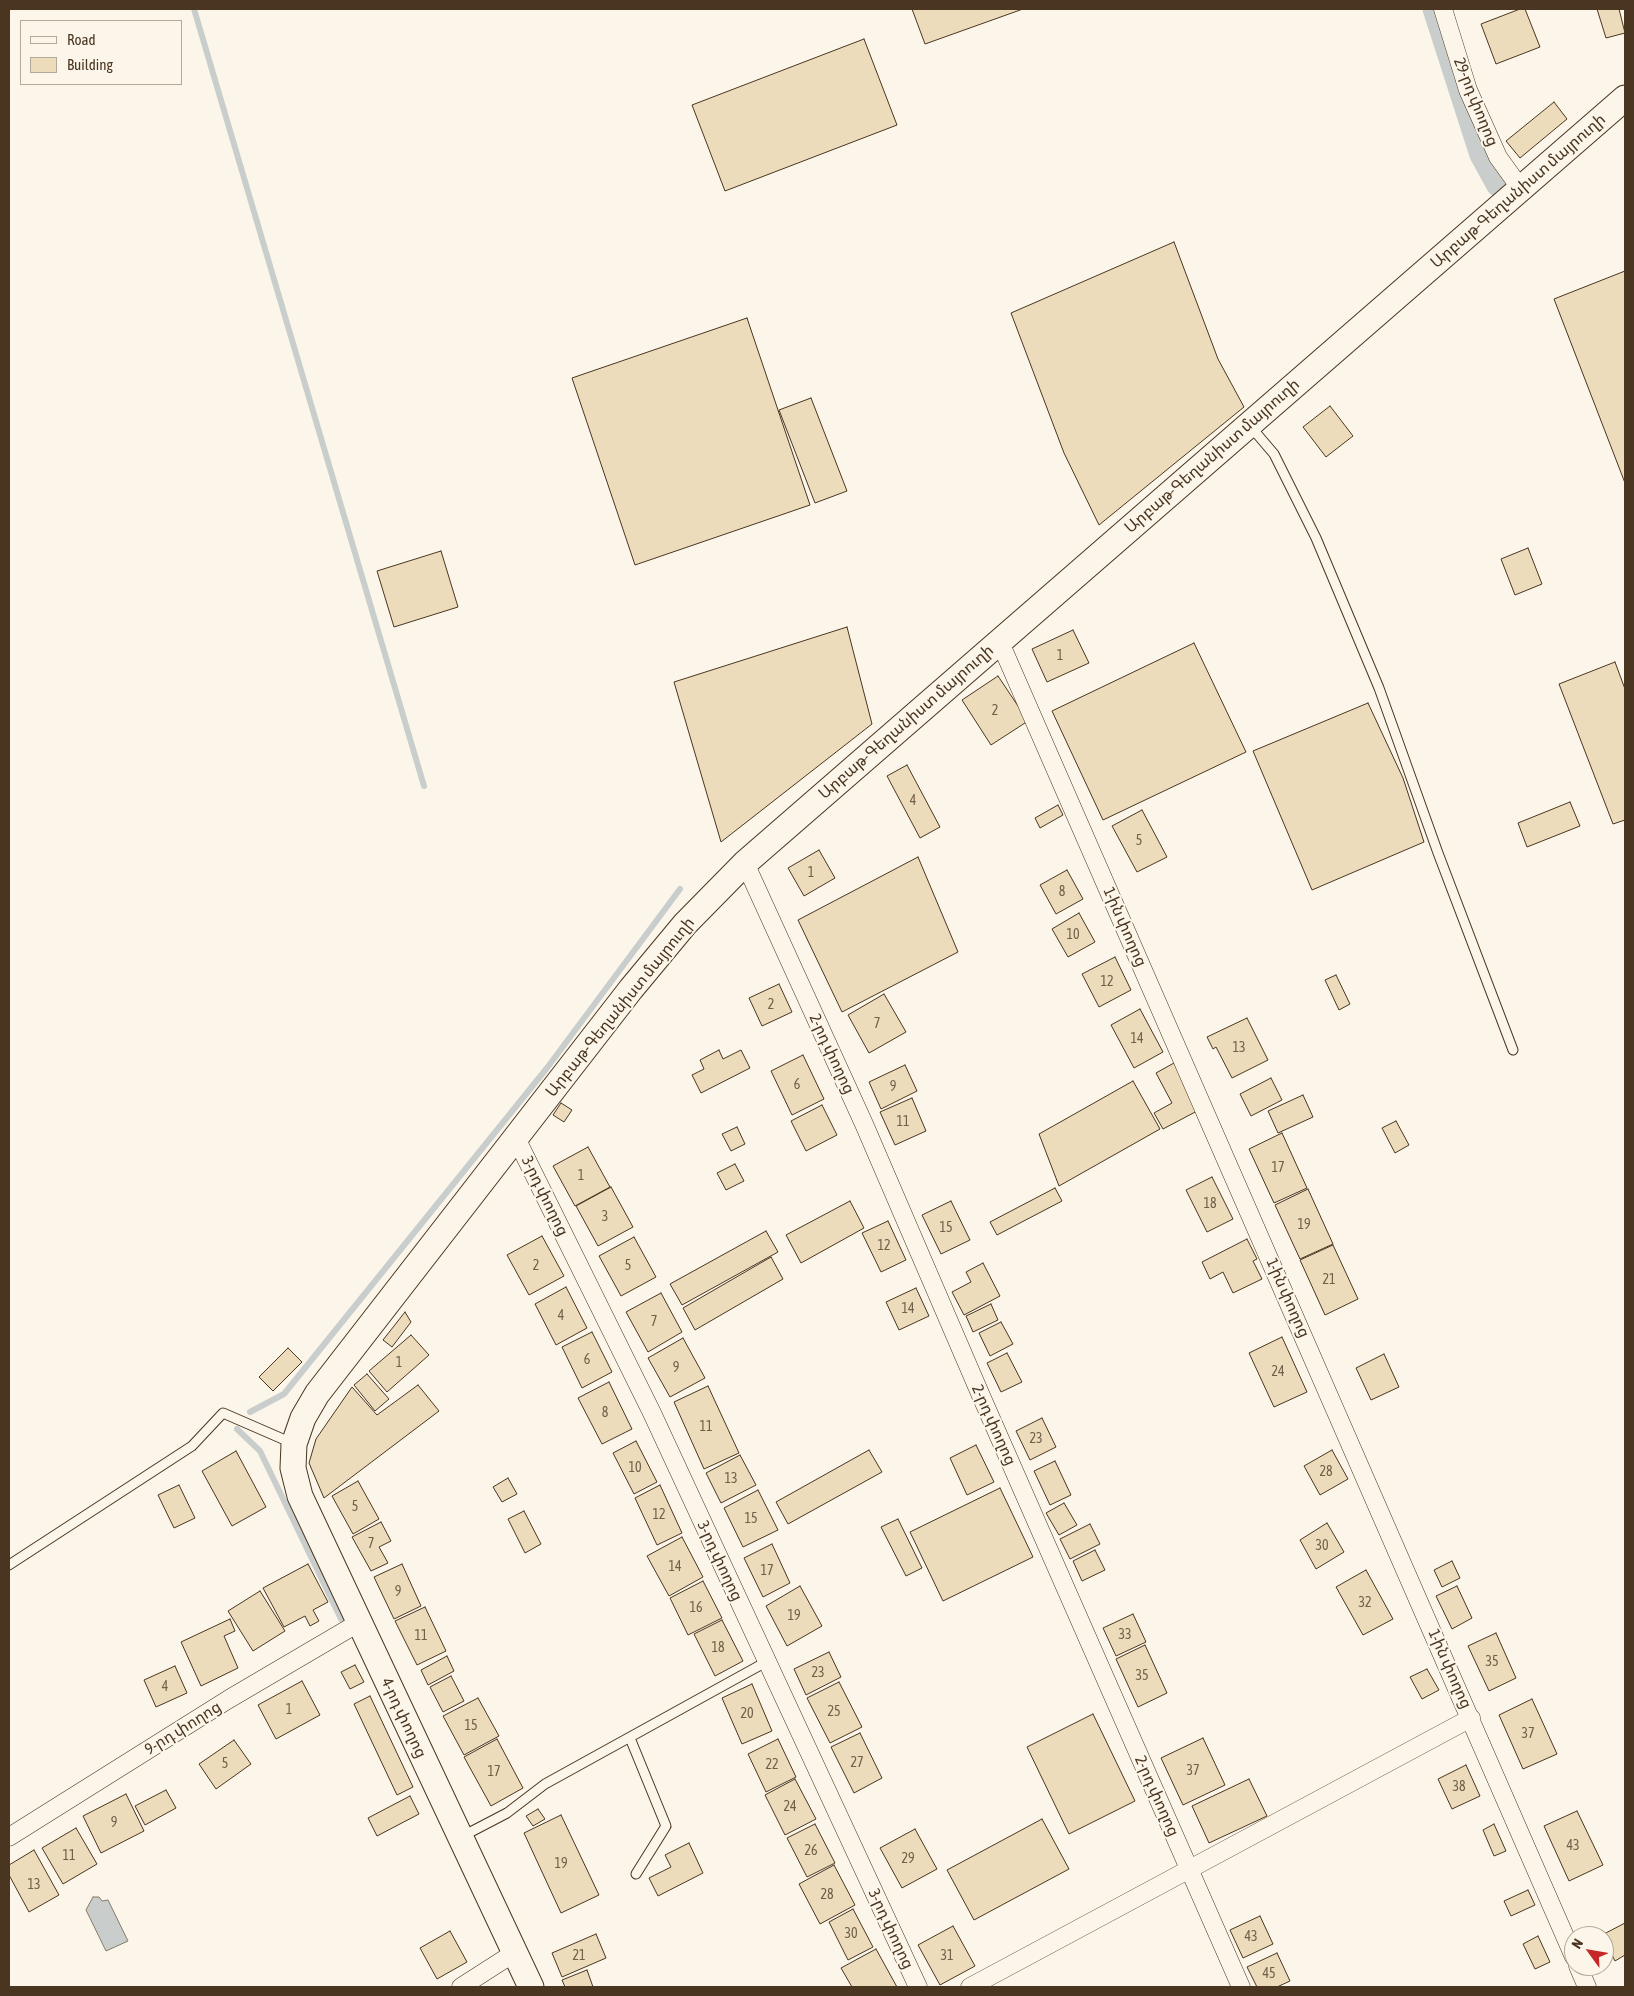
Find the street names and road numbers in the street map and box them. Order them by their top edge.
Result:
street label: 29-րդ փողոց [1450,55,1502,149]
street label: Արբաթ-Գեղանիստ մայրուղի [1427,110,1609,272]
street label: Արբաթ-Գեղանիստ մայրուղի [1121,375,1303,537]
street label: Արբաթ-Գեղանիստ մայրուղի [815,641,997,803]
street label: 1-ին փողոց [1099,884,1151,970]
street label: Արբաթ-Գեղանիստ մայրուղի [542,913,698,1101]
street label: 2-րդ փողոց [805,1011,859,1097]
street label: 3-րդ փողոց [517,1153,573,1239]
street label: 1-ին փողոց [1262,1255,1314,1341]
street label: 2-րդ փողոց [968,1382,1020,1468]
street label: 3-րդ փողոց [693,1518,747,1604]
street label: 1-ին փողոց [1424,1626,1476,1712]
street label: 4-րդ փողոց [377,1675,431,1761]
street label: 9-րդ փողոց [141,1697,225,1759]
street label: 2-րդ փողոց [1131,1753,1183,1839]
street label: 3-րդ փողոց [864,1886,918,1972]

